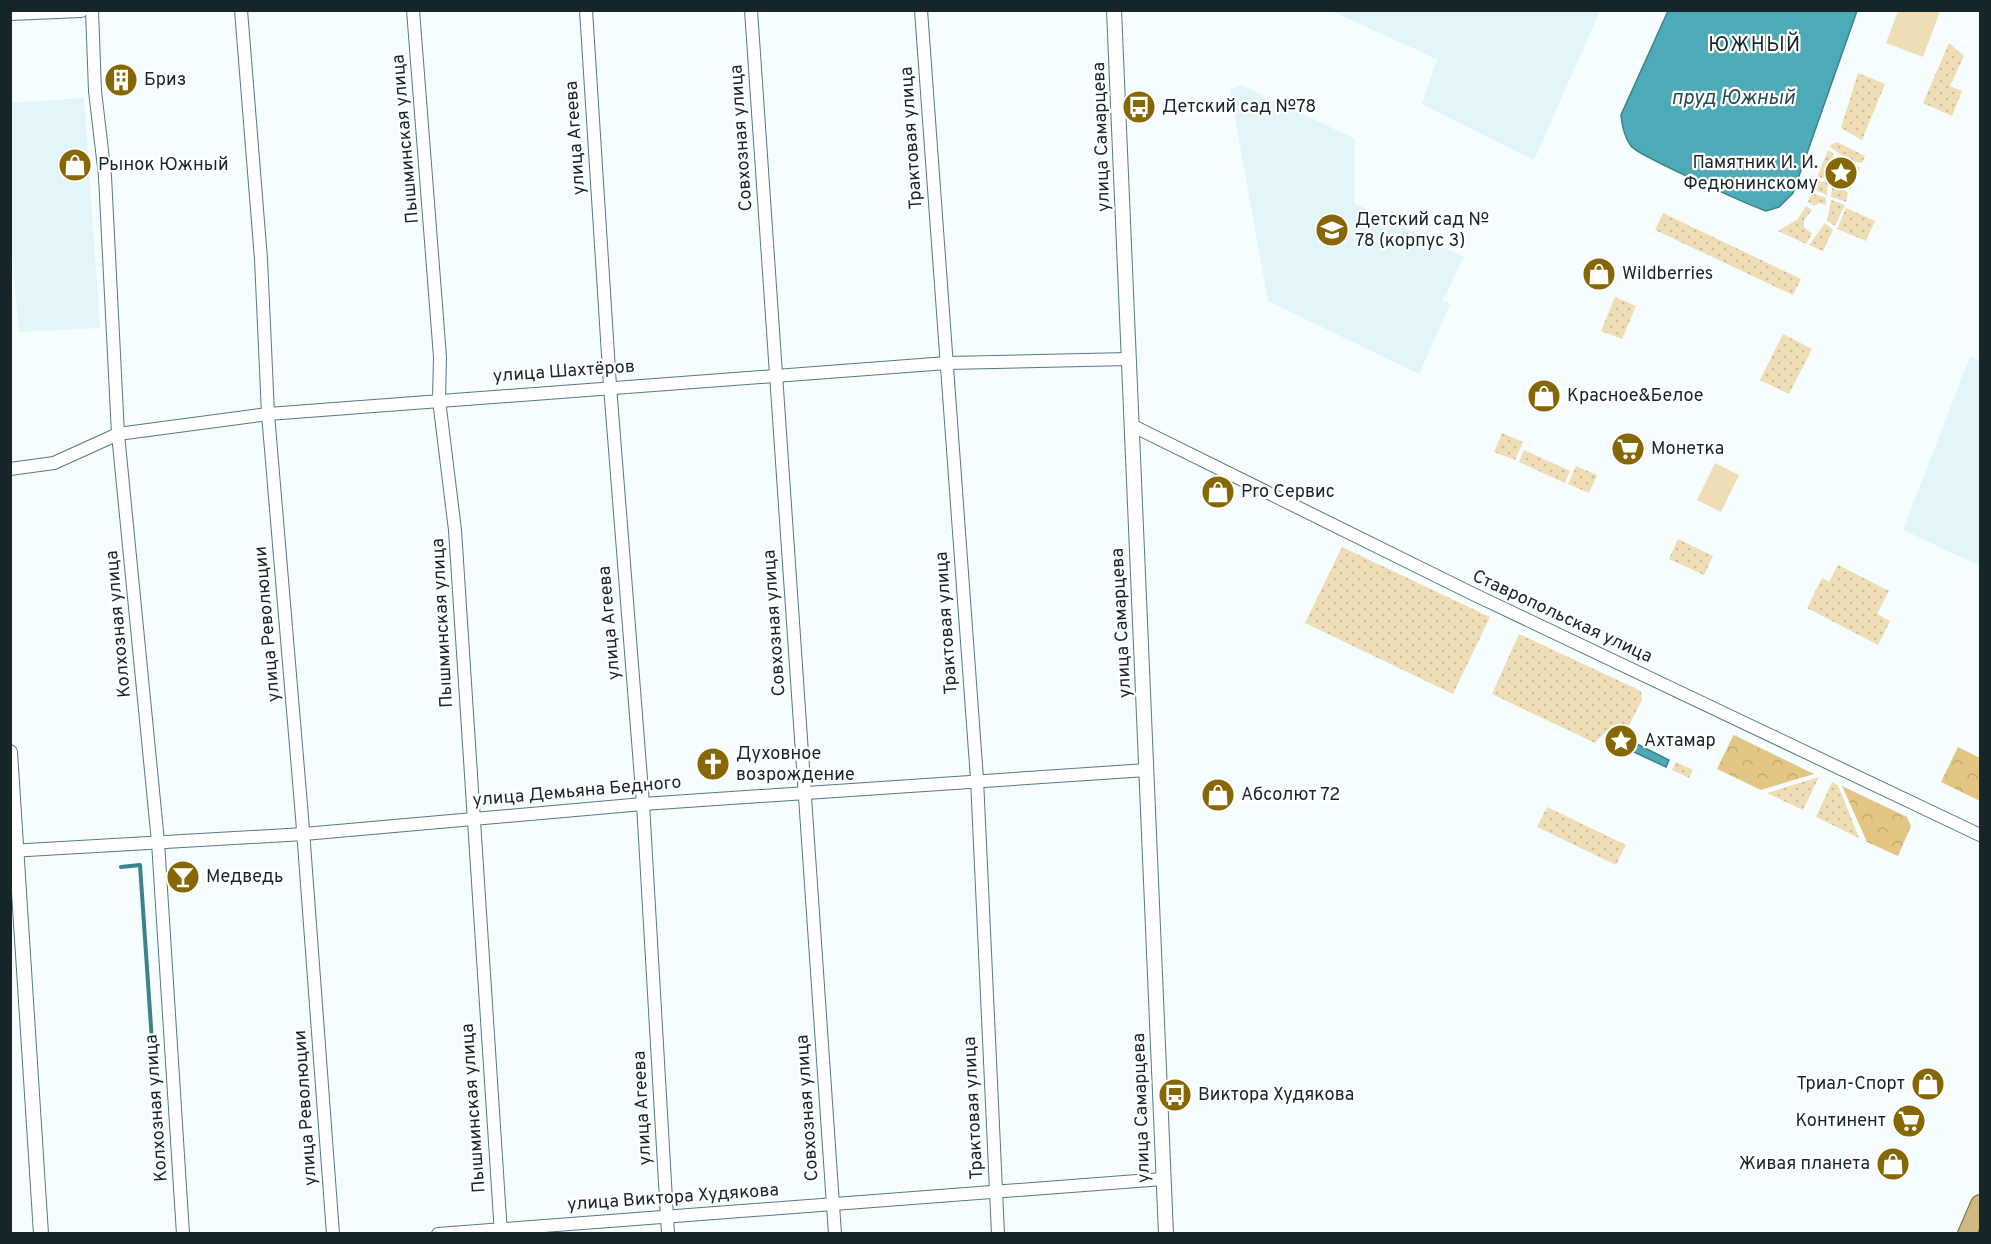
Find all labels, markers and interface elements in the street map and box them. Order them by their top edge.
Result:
district label: ЮЖНЫЙ [1708,31,1802,59]
street label: Пышминская улица [387,53,425,225]
building icon: Бриз [103,62,139,98]
street label: улица Самарцева [1088,62,1116,212]
street label: Совхозная улица [725,64,759,212]
street label: Трактовая улица [896,66,928,210]
place label: Бриз [144,69,186,92]
street label: улица Агеева [561,80,591,196]
water label: пруд Южный [1671,86,1796,112]
bus stop icon: Детский сад №78 [1121,89,1157,125]
place label: Детский сад №78 [1162,96,1316,119]
shop icon: Рынок Южный [57,147,93,183]
place label: Памятник И. И. Федюнинскому [1683,152,1818,196]
place label: Рынок Южный [98,154,228,177]
place icon: Памятник И. И. Федюнинскому [1823,155,1859,191]
place label: Детский сад № 78 (корпус 3) [1355,209,1489,253]
school or university icon: Детский сад № 78 (корпус 3) [1314,212,1350,248]
shop icon: Wildberries [1581,256,1617,292]
place label: Wildberries [1622,263,1713,286]
street label: улица Шахтёров [492,356,636,388]
shop icon: Красное&Белое [1526,378,1562,414]
place label: Красное&Белое [1567,385,1703,408]
supermarket icon: Монетка [1610,431,1646,467]
place label: Монетка [1651,438,1724,461]
shop icon: Pro Сервис [1200,474,1236,510]
place label: Pro Сервис [1241,481,1335,504]
street label: Пышминская улица [427,538,459,708]
street label: улица Революции [250,545,286,703]
street label: улица Самарцева [1107,547,1137,699]
street label: Колхозная улица [101,549,137,699]
street label: Совхозная улица [758,549,792,697]
street label: Трактовая улица [931,551,963,695]
street label: улица Агеева [594,565,626,681]
street label: Ставропольская улица [1468,565,1656,669]
place icon: Ахтамар [1603,723,1639,759]
place label: Ахтамар [1644,730,1716,753]
place label: Духовное возрождение [736,743,855,787]
church icon: Духовное возрождение [695,746,731,782]
street label: улица Демьяна Бедного [472,771,682,813]
shop icon: Абсолют 72 [1200,777,1236,813]
place label: Абсолют 72 [1241,784,1340,807]
bar icon: Медведь [165,859,201,895]
place label: Медведь [206,866,284,889]
street label: Пышминская улица [457,1022,491,1194]
street label: улица Революции [289,1029,323,1187]
street label: Колхозная улица [140,1033,174,1183]
street label: улица Самарцева [1128,1033,1156,1183]
street label: Совхозная улица [791,1034,825,1182]
street label: Трактовая улица [959,1036,989,1180]
street label: улица Агеева [629,1050,657,1166]
shop icon: Триал-Спорт [1910,1066,1946,1102]
place label: Триал-Спорт [1797,1073,1905,1096]
bus stop icon: Виктора Худякова [1157,1077,1193,1113]
place label: Виктора Худякова [1198,1084,1354,1107]
supermarket icon: Континент [1891,1103,1927,1139]
place label: Континент [1795,1110,1886,1133]
shop icon: Живая планета [1875,1146,1911,1182]
place label: Живая планета [1739,1153,1870,1176]
street label: улица Виктора Худякова [566,1179,780,1217]

